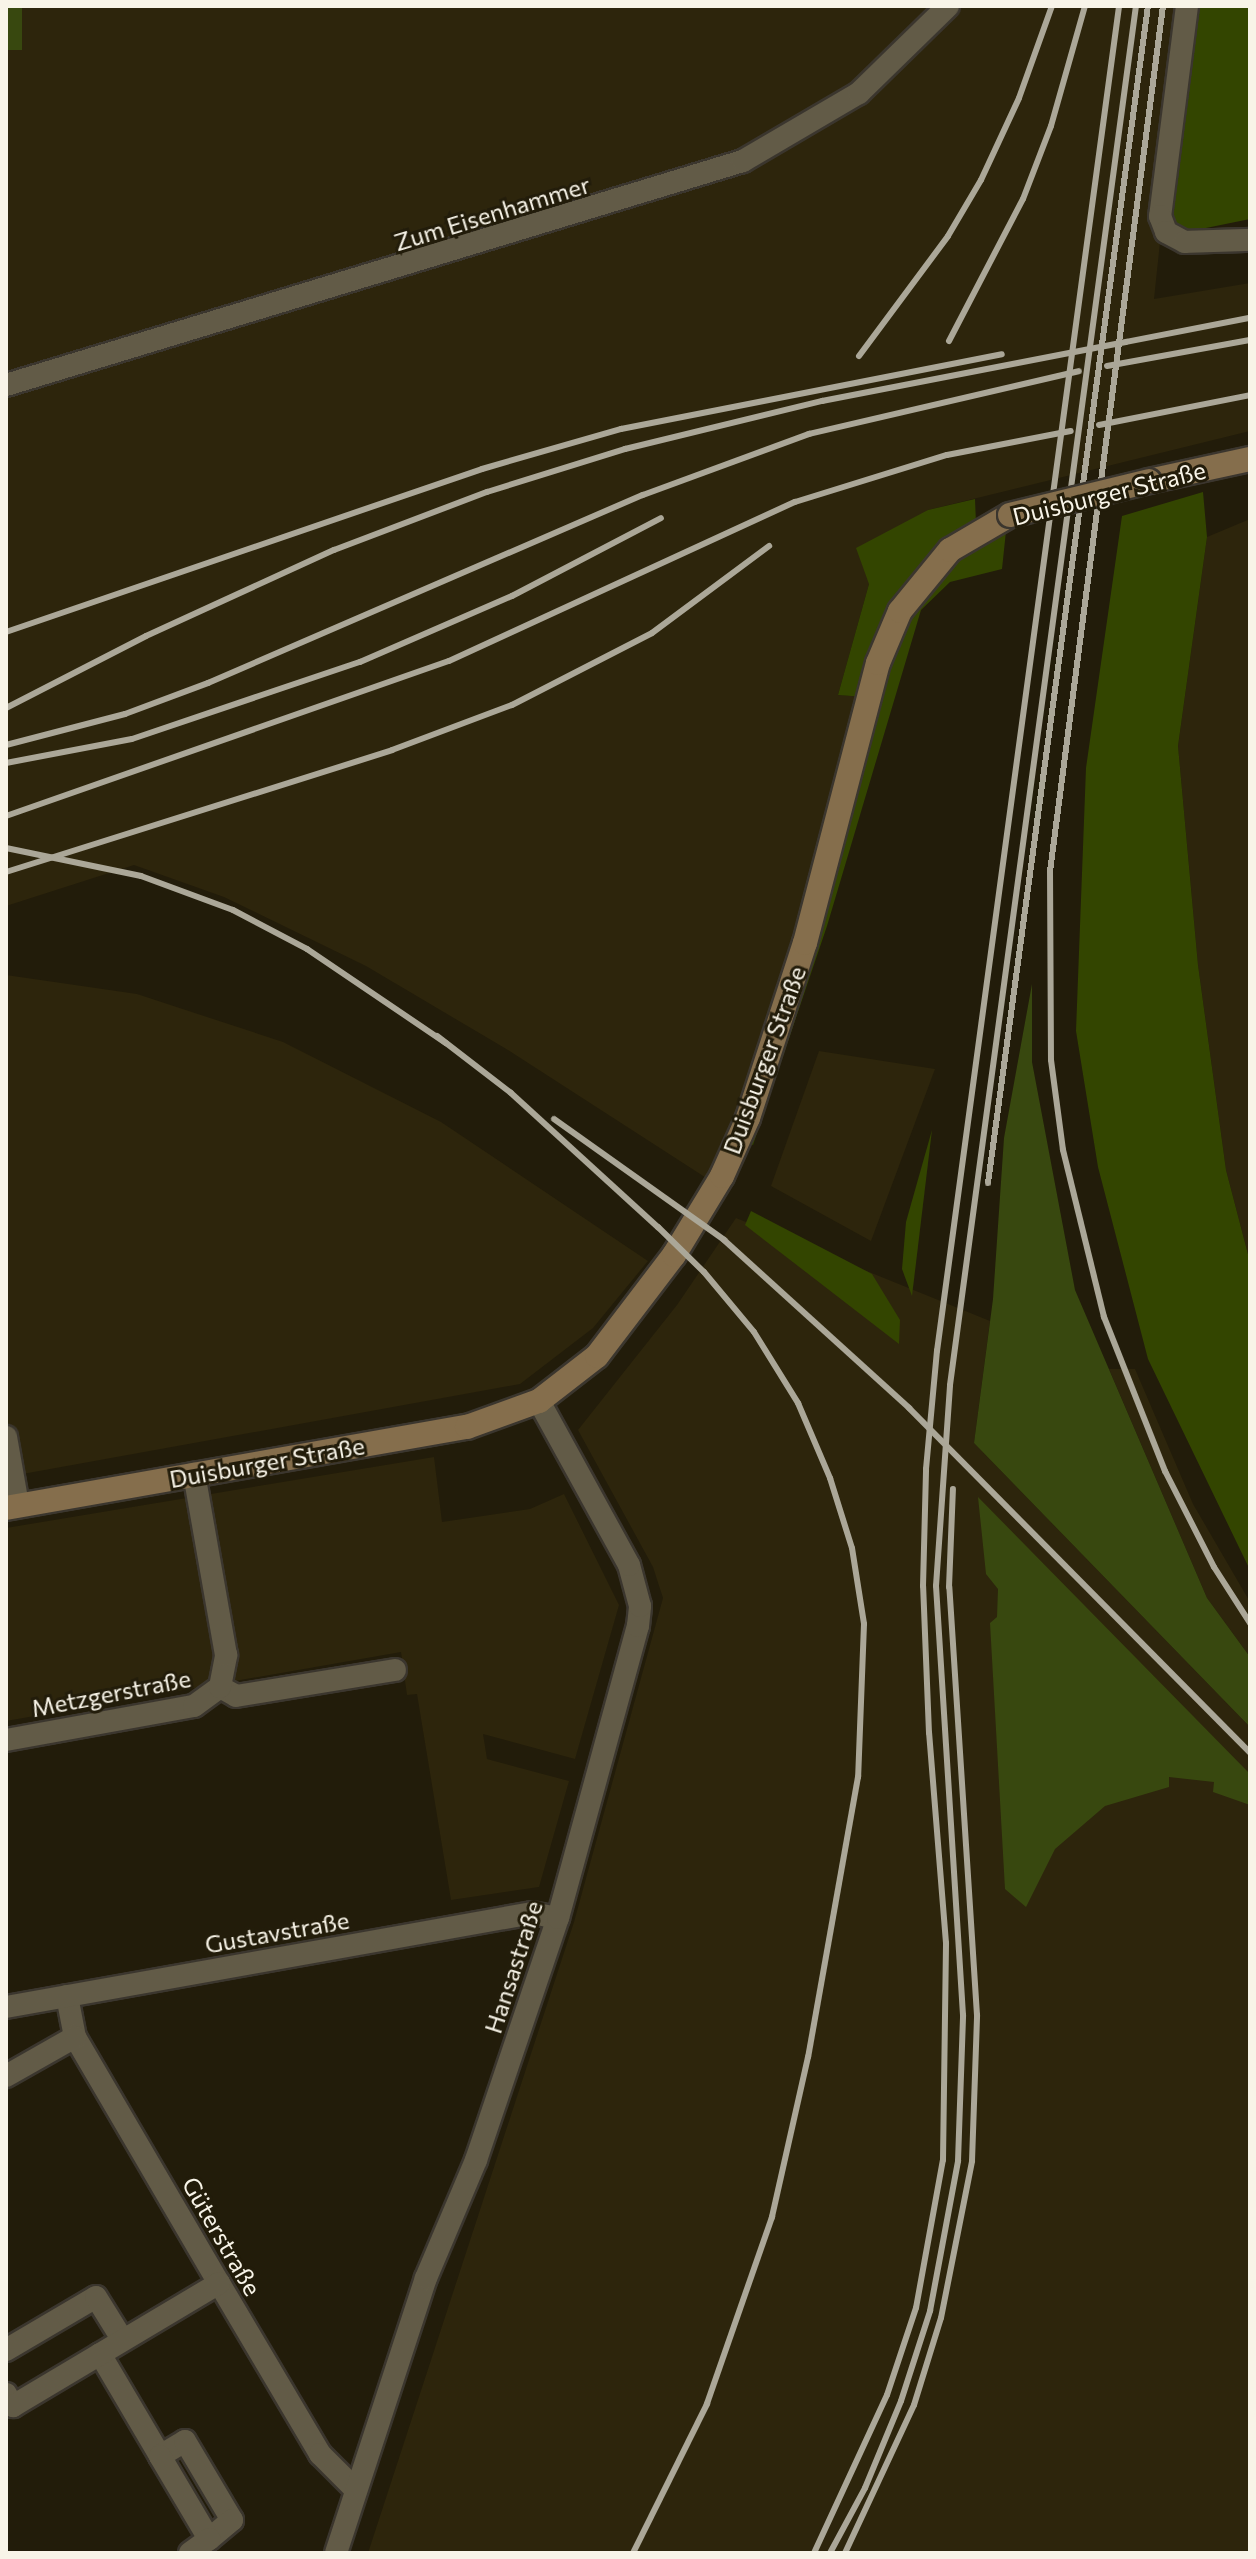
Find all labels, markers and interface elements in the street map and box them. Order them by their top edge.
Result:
street label: Zum Eisenhammer [391,170,593,256]
street label: Duisburger Straße [1010,455,1208,531]
street label: Duisburger Straße [717,962,811,1158]
street label: Duisburger Straße [167,1431,367,1493]
street label: Metzgerstraße [29,1663,193,1723]
street label: Hansastraße [478,1897,548,2037]
street label: Gustavstraße [203,1905,351,1959]
street label: Güterstraße [176,2172,268,2300]

